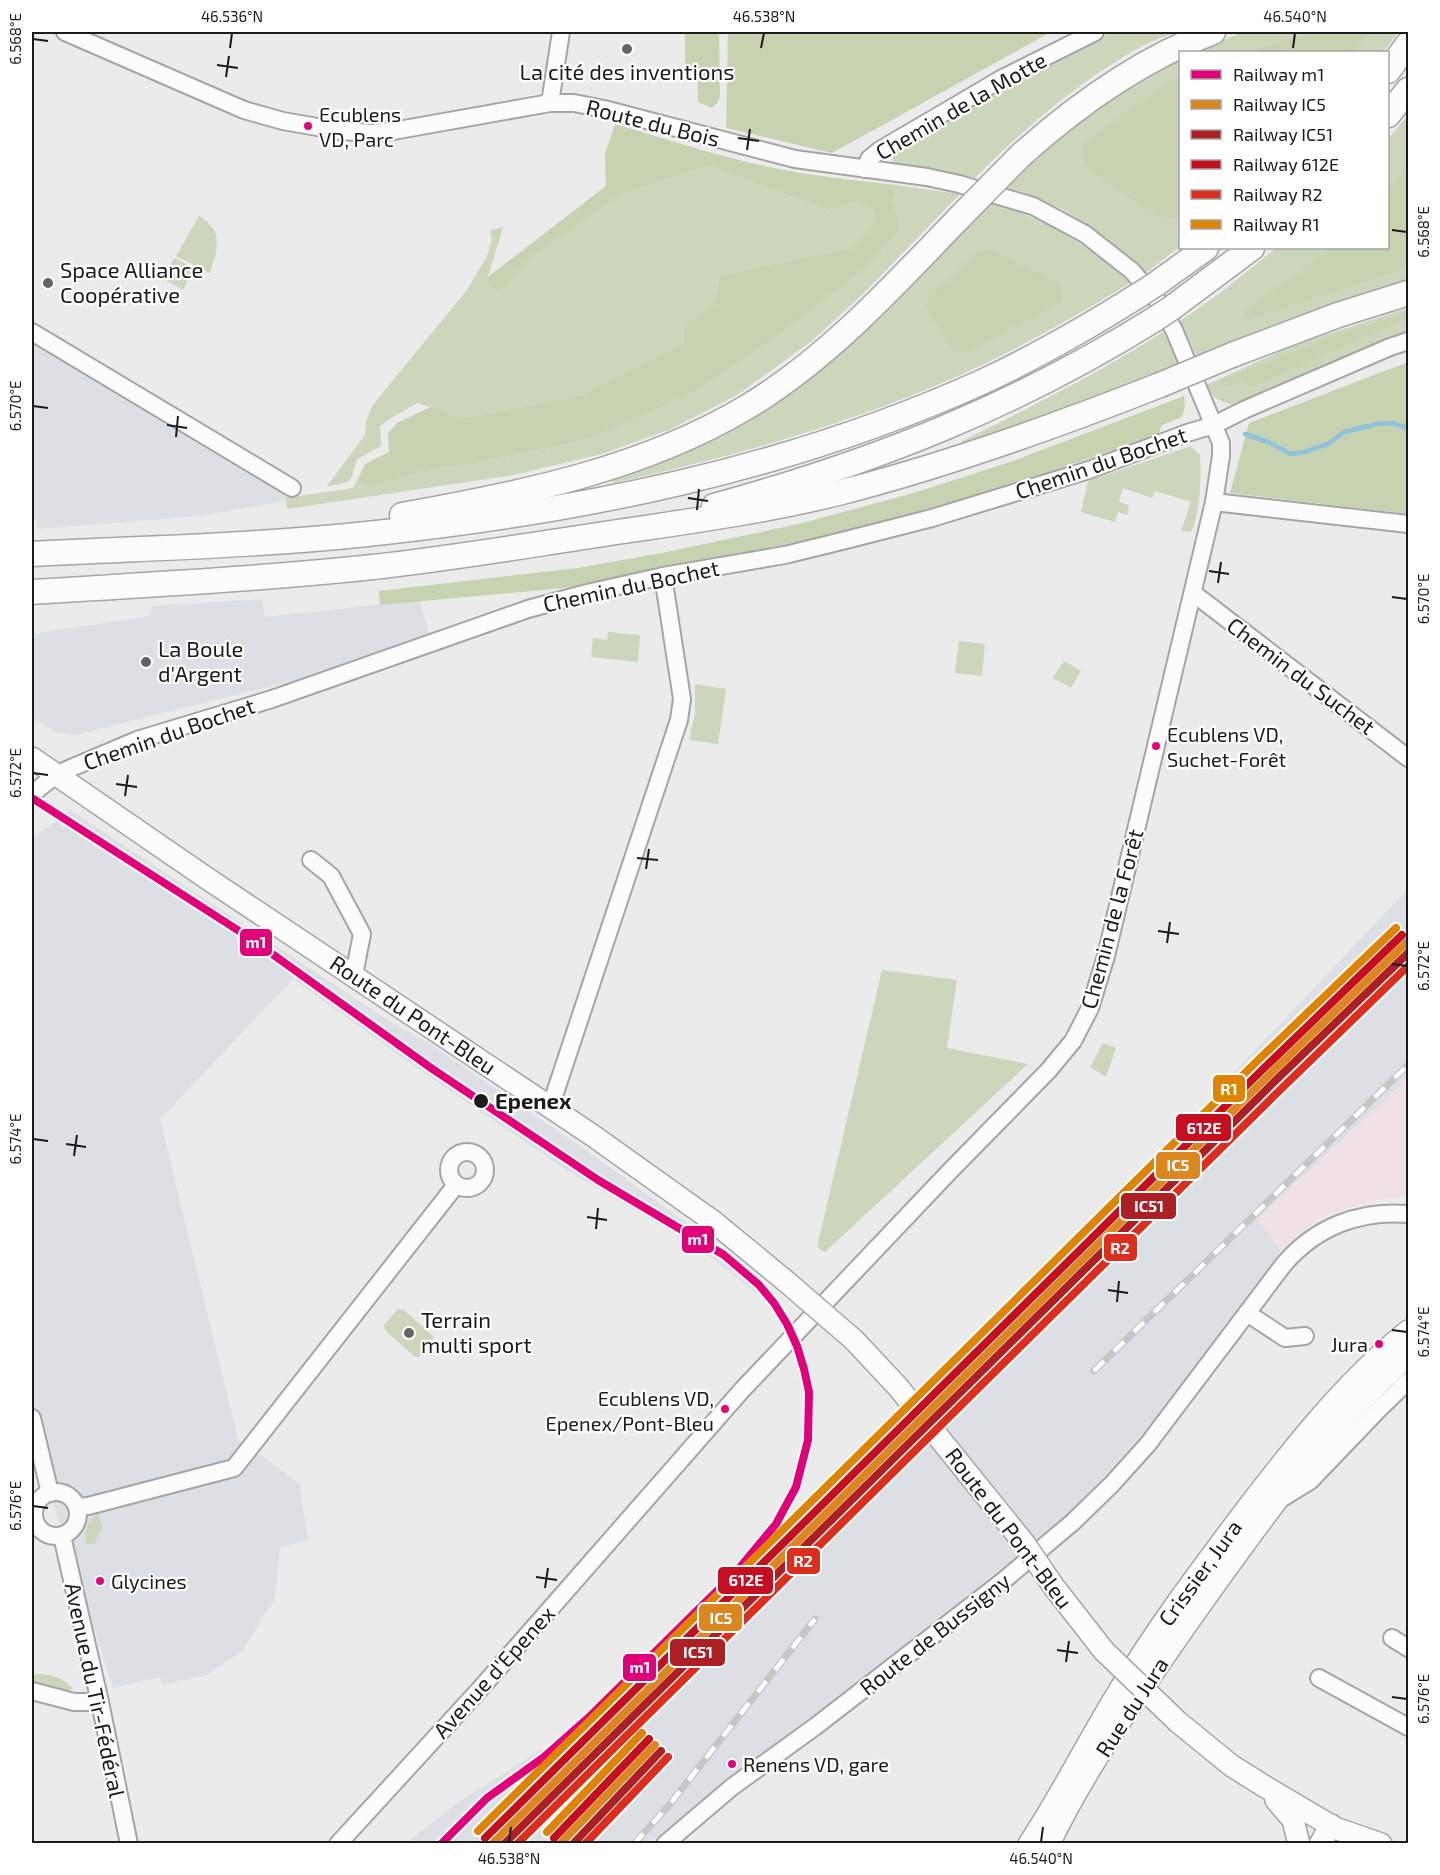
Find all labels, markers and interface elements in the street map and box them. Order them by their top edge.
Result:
text: 46.536°N [201,7,263,25]
text: 46.538°N [733,7,795,25]
text: 46.540°N [1263,7,1327,25]
text: 6.568°E [6,13,24,65]
marker: La cité des inventions [620,42,634,56]
street label: Chemin de la Motte [871,46,1050,165]
legend [1179,51,1389,249]
place label: La cité des inventions [520,58,734,84]
text: Railway m1 [1233,63,1324,85]
street label: Route du Bois [584,93,723,151]
text: Railway IC5 [1233,93,1326,115]
place label: Ecublens VD, Parc [319,102,401,151]
marker: Ecublens VD, Parc [302,120,314,132]
text: Railway IC51 [1233,123,1333,145]
text: Railway 612E [1233,153,1339,175]
text: Railway R2 [1233,183,1323,205]
text: 6.568°E [1414,206,1432,258]
text: Railway R1 [1233,213,1320,235]
place label: Space Alliance Coopérative [60,256,203,307]
marker: Space Alliance Coopérative [41,276,55,290]
text: 6.570°E [6,381,24,431]
street label: Chemin du Bochet [1012,421,1190,504]
street label: Chemin du Bochet [540,554,721,616]
text: 6.570°E [1414,574,1432,624]
street label: Chemin du Suchet [1223,611,1381,739]
place label: La Boule d'Argent [158,635,243,686]
marker: La Boule d'Argent [139,655,153,669]
street label: Chemin du Bochet [80,692,258,775]
place label: Ecublens VD, Suchet-Forêt [1167,722,1287,771]
marker: Ecublens VD, Suchet-Forêt [1150,740,1162,752]
text: 6.572°E [6,748,24,798]
street label: Chemin de la Forêt [1075,826,1148,1012]
line badge: m1 [239,928,273,957]
text: m1 [245,932,267,951]
text: 6.572°E [1414,941,1432,991]
street label: Route du Pont-Bleu [326,949,501,1079]
line badge: R1 [1212,1074,1246,1103]
text: R1 [1220,1079,1238,1098]
place label: Epenex [495,1087,572,1113]
marker: Epenex [472,1092,490,1110]
line badge: 612E [1175,1113,1232,1142]
text: 6.574°E [6,1114,24,1164]
text: 612E [1187,1118,1221,1137]
line badge: IC5 [1155,1151,1201,1180]
text: IC5 [1167,1155,1190,1174]
line badge: IC51 [1120,1192,1177,1220]
text: IC51 [1134,1196,1164,1215]
line badge: m1 [681,1225,715,1254]
text: m1 [687,1229,709,1248]
line badge: R2 [1103,1233,1138,1262]
text: R2 [1110,1238,1130,1257]
place label: Terrain multi sport [421,1306,532,1357]
text: 6.574°E [1414,1307,1432,1357]
marker: Terrain multi sport [402,1326,416,1340]
place label: Jura [1331,1332,1368,1356]
marker: Jura [1373,1338,1385,1350]
place label: Ecublens VD, Epenex/Pont-Bleu [546,1386,714,1435]
marker: Ecublens VD, Epenex/Pont-Bleu [719,1403,731,1415]
street label: Route du Pont-Bleu [941,1442,1079,1613]
text: 6.576°E [6,1481,24,1531]
street label: Crissier, Jura [1152,1514,1246,1630]
line badge: R2 [786,1547,821,1575]
text: R2 [793,1551,813,1570]
line badge: 612E [717,1566,774,1595]
street label: Route de Bussigny [854,1566,1015,1700]
place label: Glycines [111,1569,187,1593]
text: 612E [729,1570,763,1589]
marker: Glycines [94,1575,106,1587]
street label: Avenue du Tir-Fédéral [60,1580,132,1800]
street label: Avenue d'Epenex [427,1600,560,1743]
line badge: IC5 [698,1603,743,1632]
text: IC5 [710,1608,733,1627]
line badge: IC51 [669,1638,726,1667]
text: IC51 [683,1642,713,1661]
street label: Rue du Jura [1089,1652,1173,1761]
line badge: m1 [622,1653,657,1682]
text: m1 [629,1657,651,1676]
text: 6.576°E [1414,1674,1432,1724]
place label: Renens VD, gare [743,1752,889,1776]
marker: Renens VD, gare [726,1758,738,1770]
text: 46.538°N [478,1849,540,1867]
text: 46.540°N [1009,1849,1073,1867]

